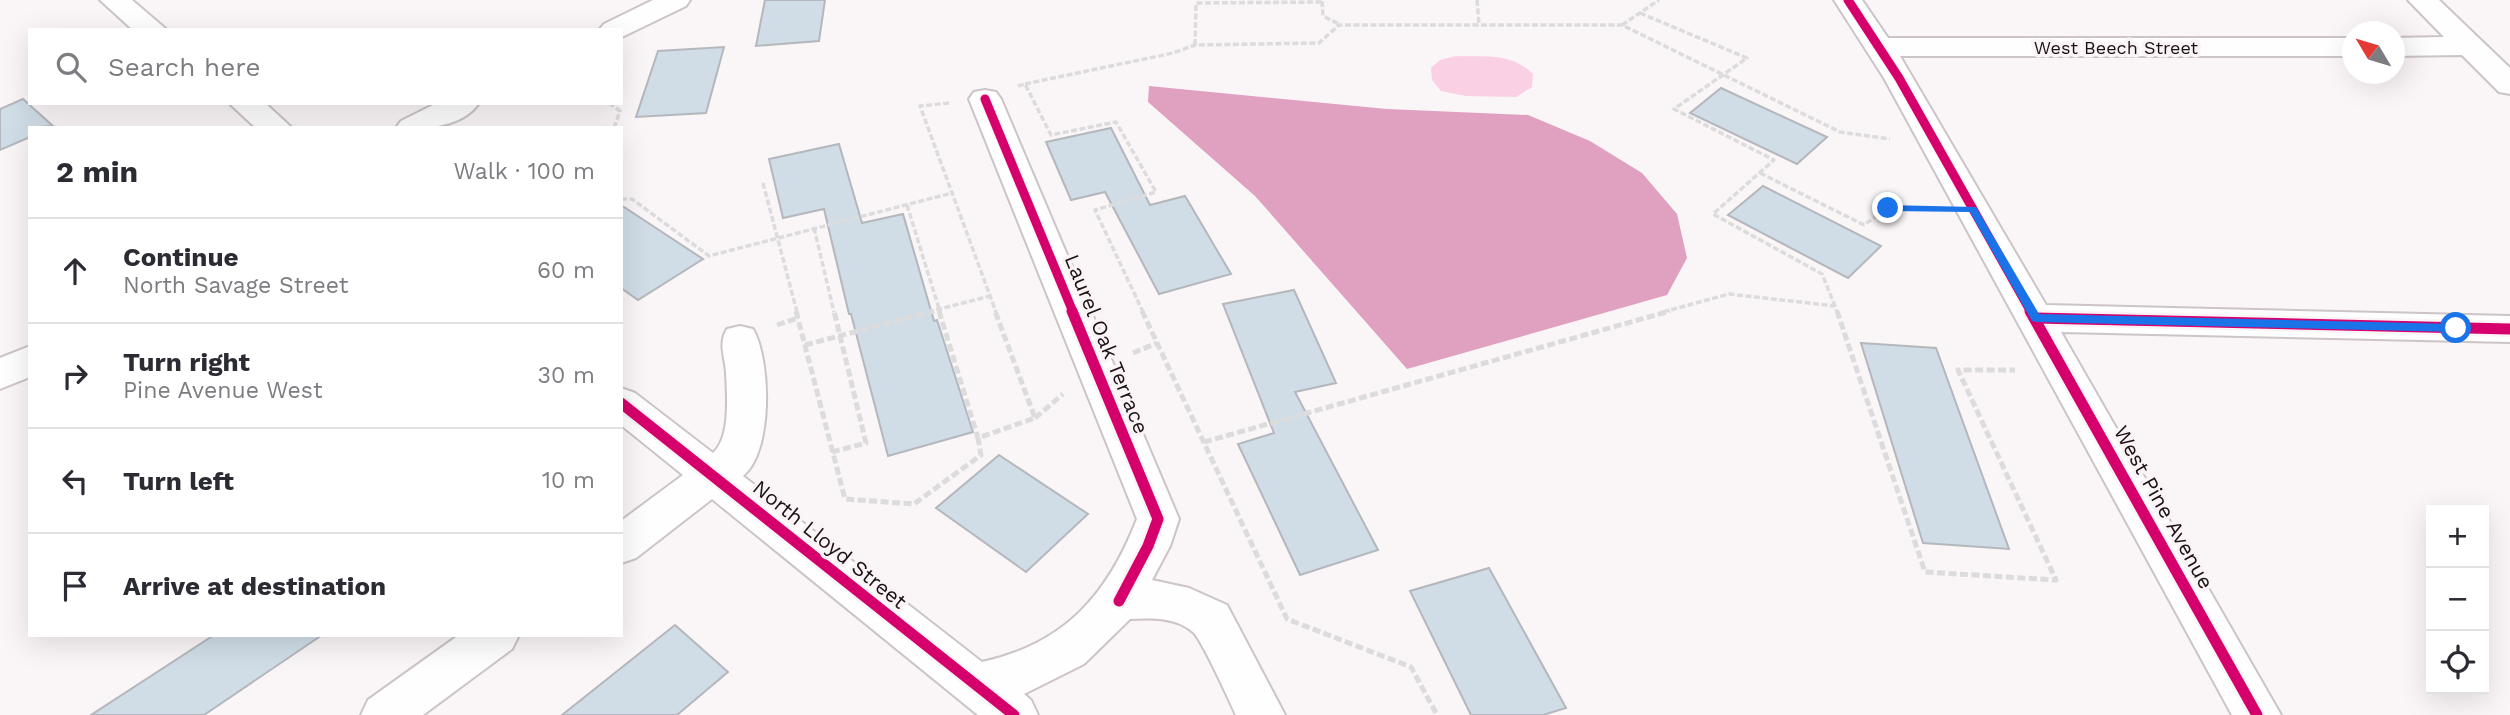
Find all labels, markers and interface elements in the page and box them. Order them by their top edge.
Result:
north arrow [2342,21,2405,84]
search box [28,28,623,105]
street label: West Beech Street [2034,37,2199,58]
icon: search [52,48,90,86]
text: Search here [108,52,260,82]
text: 2 min [56,154,138,189]
text: Walk · 100 m [453,158,595,185]
route end [1872,192,1903,223]
text: Continue [123,242,239,272]
street label: Laurel Oak Terrace [1060,251,1154,437]
icon: ahead [56,252,94,290]
text: 60 m [537,257,595,284]
text: North Savage Street [123,272,348,299]
route start [2440,312,2471,343]
text: Turn right [123,347,250,377]
icon: right [56,357,94,395]
text: 30 m [538,362,595,389]
text: Pine Avenue West [123,377,323,404]
street label: West Pine Avenue [2109,421,2219,593]
icon: left [56,462,94,500]
text: Turn left [123,466,234,496]
text: 10 m [542,467,595,494]
street label: North Lloyd Street [748,474,912,614]
map controls [2426,505,2489,694]
button: + [2426,505,2489,568]
icon: arrive [56,567,94,605]
button: − [2426,568,2489,631]
text: Arrive at destination [123,571,386,601]
button: locate [2426,631,2489,694]

